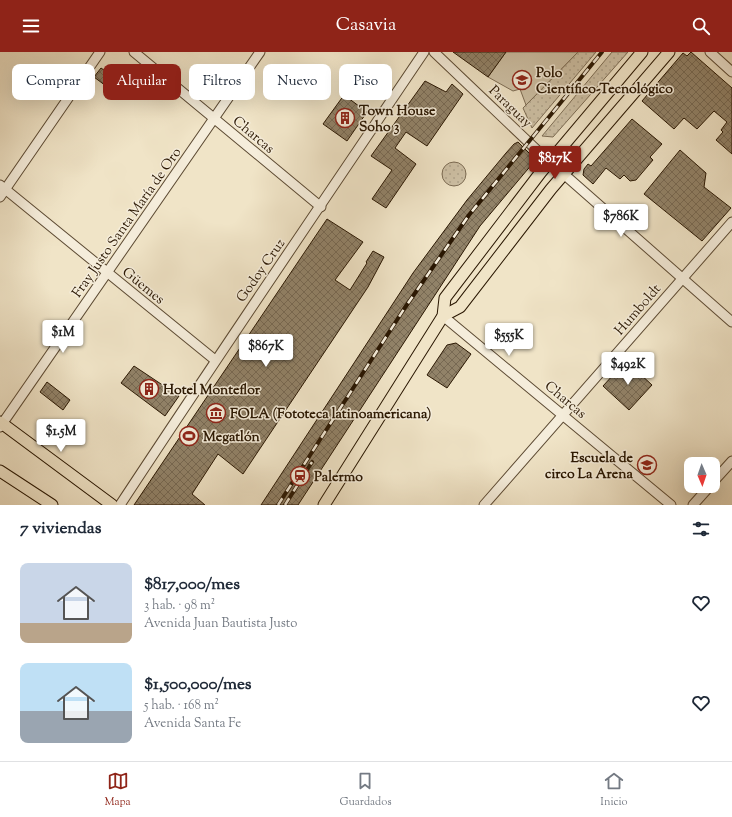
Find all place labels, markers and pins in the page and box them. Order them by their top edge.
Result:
place label: Polo Científico-Tecnológico [536,64,673,100]
school or university icon: Polo Científico-Tecnológico [511,69,533,91]
place label: Town House Soho 3 [359,102,436,138]
building icon: Town House Soho 3 [334,107,356,129]
pin: $817K [527,146,583,180]
pin: $786K [593,204,649,238]
pin: $1M [44,320,82,354]
pin: $555K [481,323,537,357]
pin: $867K [238,334,294,368]
pin: $492K [600,352,656,386]
building icon: Hotel Monteflor [138,378,160,400]
place label: Hotel Monteflor [163,381,261,401]
museum icon: FOLA (Fototeca latinoamericana) [205,402,227,424]
place label: FOLA (Fototeca latinoamericana) [230,405,431,425]
pin: $1.5M [33,419,89,453]
sports icon: Megatlón [178,425,200,447]
place label: Megatlón [203,428,261,448]
place label: Escuela de circo La Arena [545,449,634,485]
school or university icon: Escuela de circo La Arena [636,454,658,476]
station icon: Palermo [289,465,311,487]
place label: Palermo [314,468,363,488]

